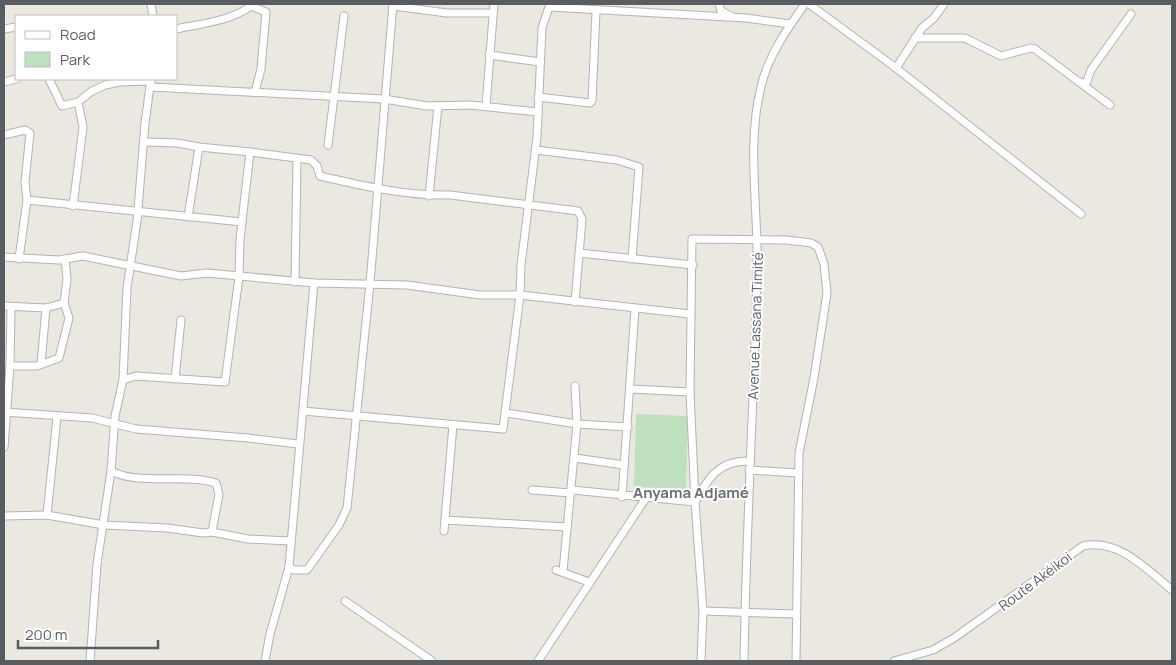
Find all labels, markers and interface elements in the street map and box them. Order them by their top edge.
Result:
legend [15,15,178,80]
text: Road [60,24,96,45]
text: Park [60,49,90,70]
street label: Avenue Lassana Timité [743,252,767,400]
district label: Anyama Adjamé [633,482,749,503]
street label: Route Akéikoi [995,547,1075,615]
scale bar [18,618,158,650]
text: 200 m [25,624,68,645]

